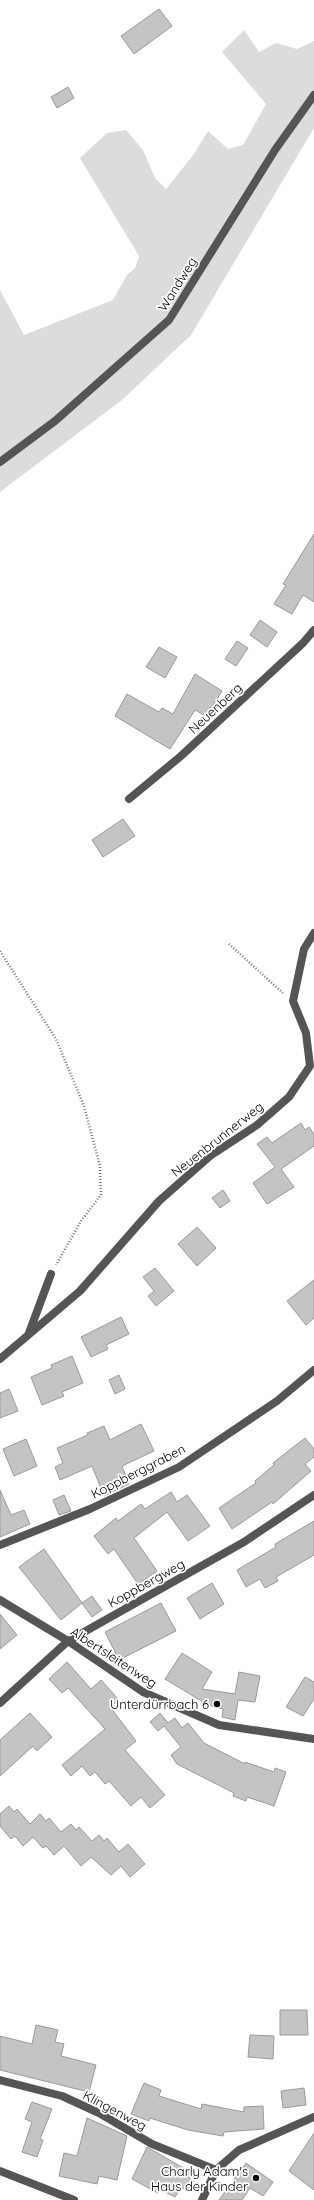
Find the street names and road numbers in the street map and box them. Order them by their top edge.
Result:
street label: Wandweg [154,254,200,314]
street label: Neuenberg [185,679,245,737]
street label: Neuenbrunnerweg [168,1098,266,1180]
street label: Koppberggraben [88,1440,188,1502]
street label: Koppbergweg [105,1555,187,1611]
street label: Albertsleitenweg [68,1623,160,1691]
street label: Klingenweg [80,2087,150,2133]

